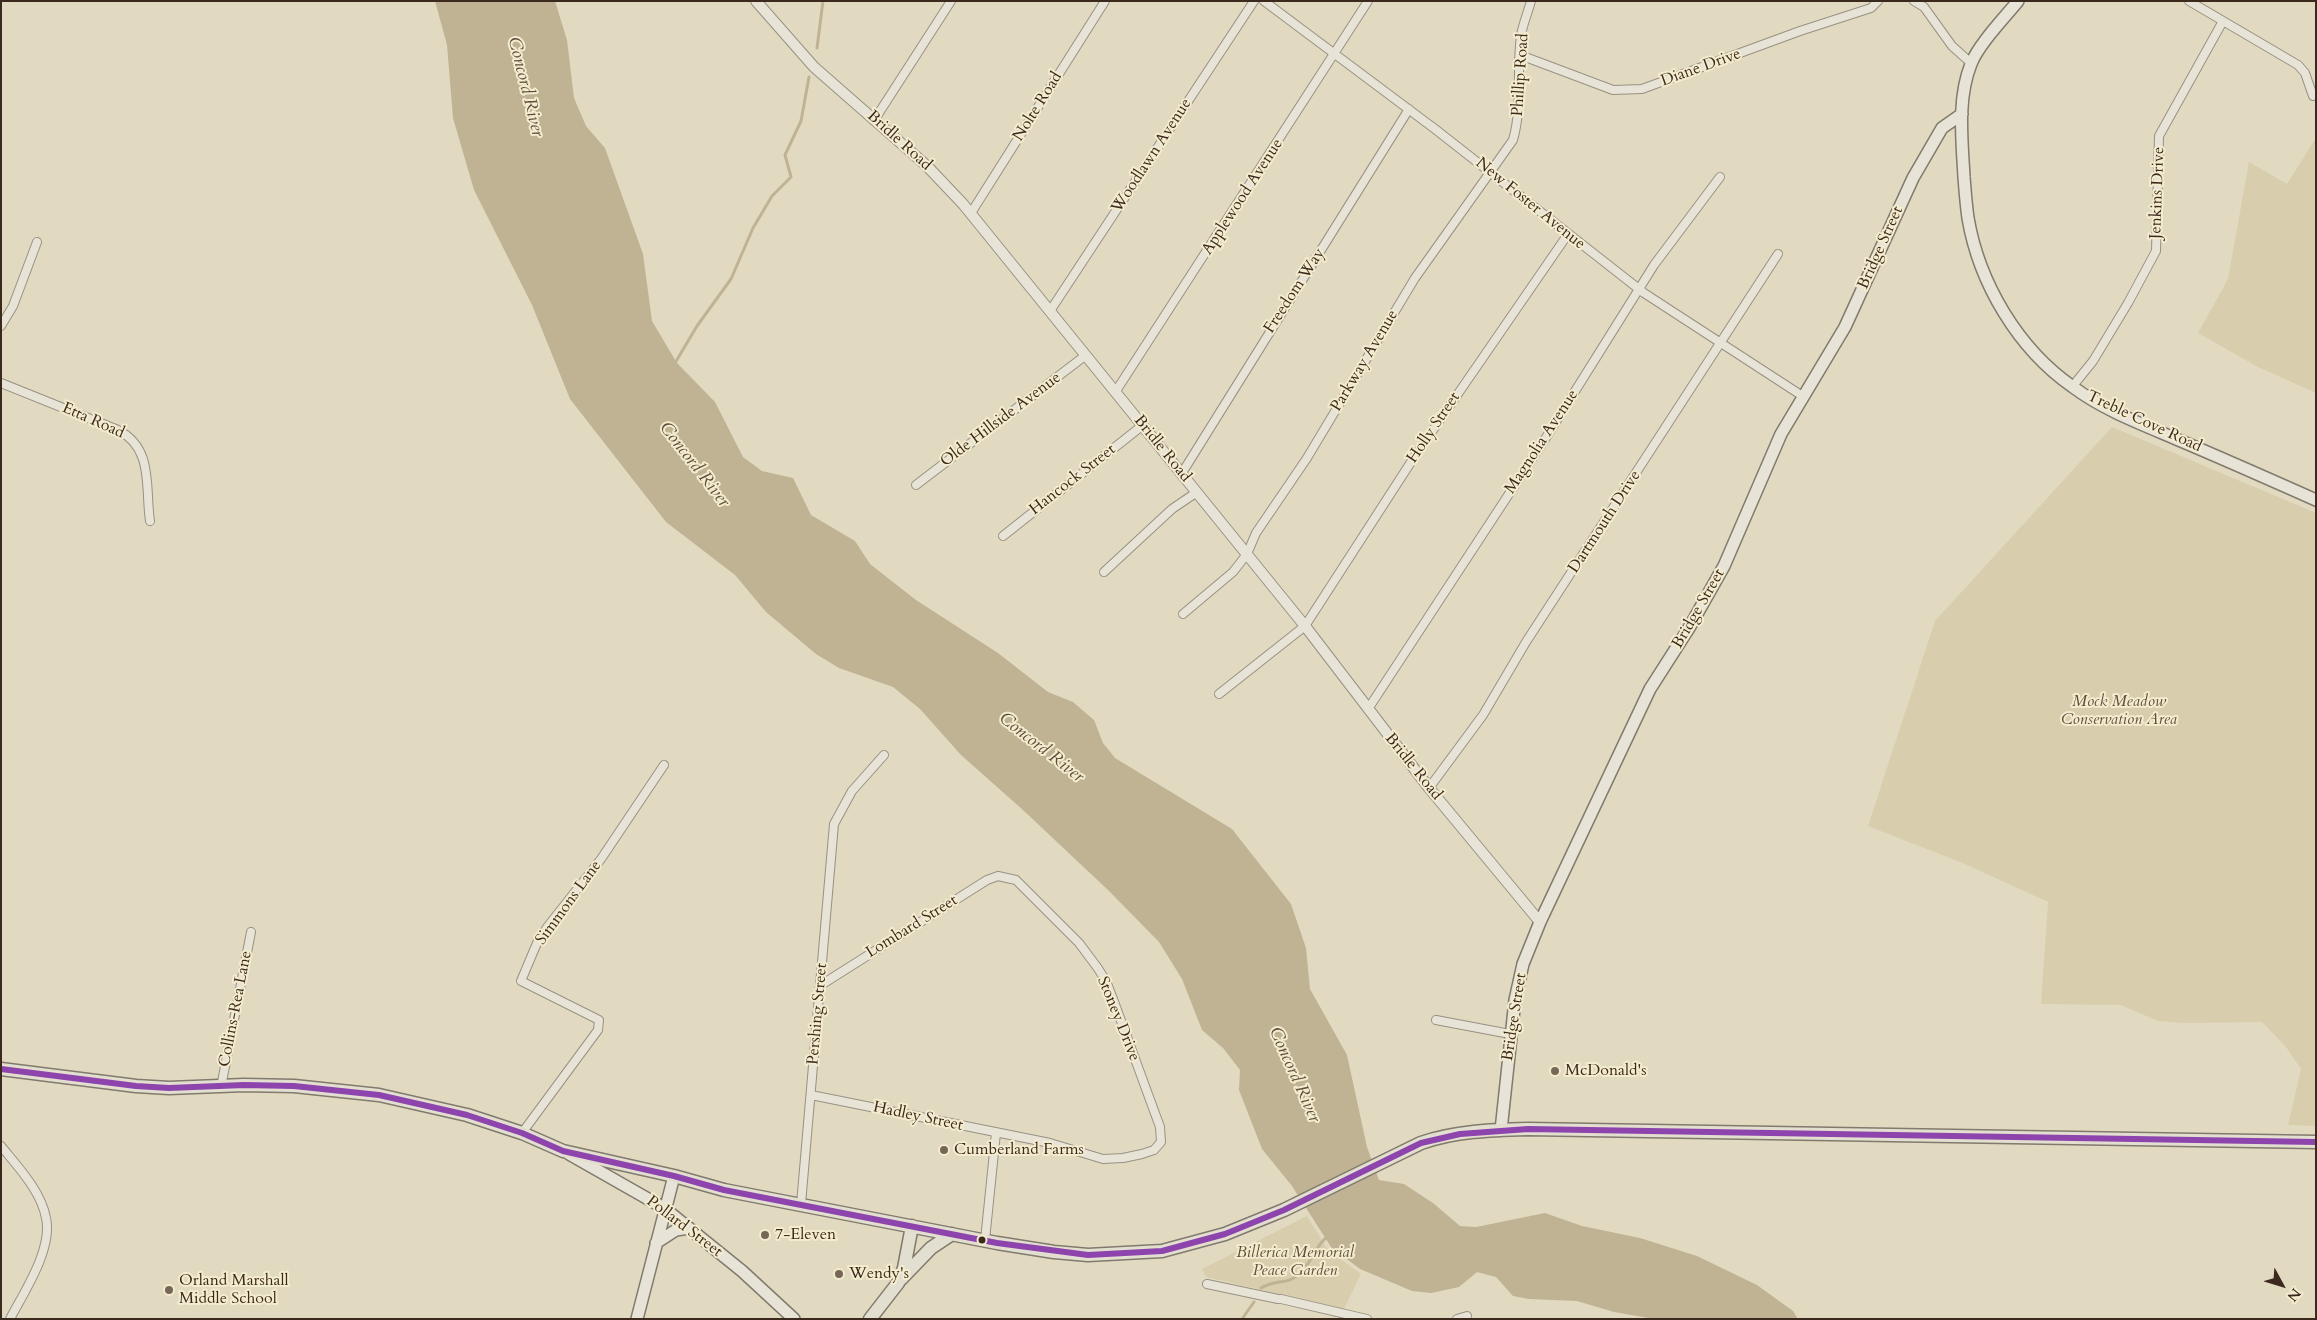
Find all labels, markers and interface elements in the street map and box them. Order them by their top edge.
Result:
street label: Phillip Road [1509,33,1533,117]
water label: Concord River [502,35,548,139]
street label: Diane Drive [1658,45,1744,91]
street label: Nolte Road [1009,69,1067,145]
street label: Woodlawn Avenue [1108,95,1196,217]
street label: Bridle Road [863,107,935,175]
street label: Applewood Avenue [1198,135,1288,259]
street label: Jenkins Drive [2147,147,2169,239]
street label: New Foster Avenue [1471,154,1589,254]
street label: Bridge Street [1854,204,1908,292]
street label: Freedom Way [1260,245,1330,337]
street label: Parkway Avenue [1327,307,1403,415]
street label: Olde Hillside Avenue [937,368,1065,472]
street label: Magnolia Avenue [1501,386,1583,498]
street label: Treble Cove Road [2083,387,2205,457]
street label: Holly Street [1403,389,1465,467]
street label: Etta Road [59,399,127,443]
street label: Bridle Road [1129,412,1195,486]
water label: Concord River [654,418,734,512]
street label: Hancock Street [1026,440,1120,520]
street label: Dartmouth Drive [1565,467,1645,577]
street label: Bridge Street [1668,566,1730,652]
park label: Mock Meadow Conservation Area [2061,692,2177,730]
water label: Concord River [994,708,1088,788]
street label: Bridle Road [1380,730,1446,804]
street label: Simmons Lane [532,857,606,949]
street label: Lombard Street [863,891,961,963]
street label: Collins-Rea Lane [215,949,257,1069]
street label: Pershing Street [804,962,832,1066]
street label: Bridge Street [1499,972,1531,1062]
street label: Stoney Drive [1092,974,1144,1064]
water label: Concord River [1263,1024,1325,1126]
place label: McDonald's [1565,1061,1647,1081]
marker: McDonald's [1549,1065,1561,1077]
street label: Hadley Street [871,1098,965,1136]
place label: Cumberland Farms [954,1140,1084,1160]
marker: Cumberland Farms [938,1144,950,1156]
street label: Pollard Street [642,1192,726,1262]
place label: 7-Eleven [775,1225,836,1245]
marker: 7-Eleven [759,1229,771,1241]
unlabelled marker [977,1235,987,1245]
park label: Billerica Memorial Peace Garden [1236,1243,1354,1281]
north arrow [2257,1260,2307,1310]
place label: Wendy's [849,1264,909,1284]
marker: Wendy's [833,1268,845,1280]
place label: Orland Marshall Middle School [179,1271,289,1309]
marker: Orland Marshall Middle School [163,1284,175,1296]
text: N [2283,1284,2305,1305]

